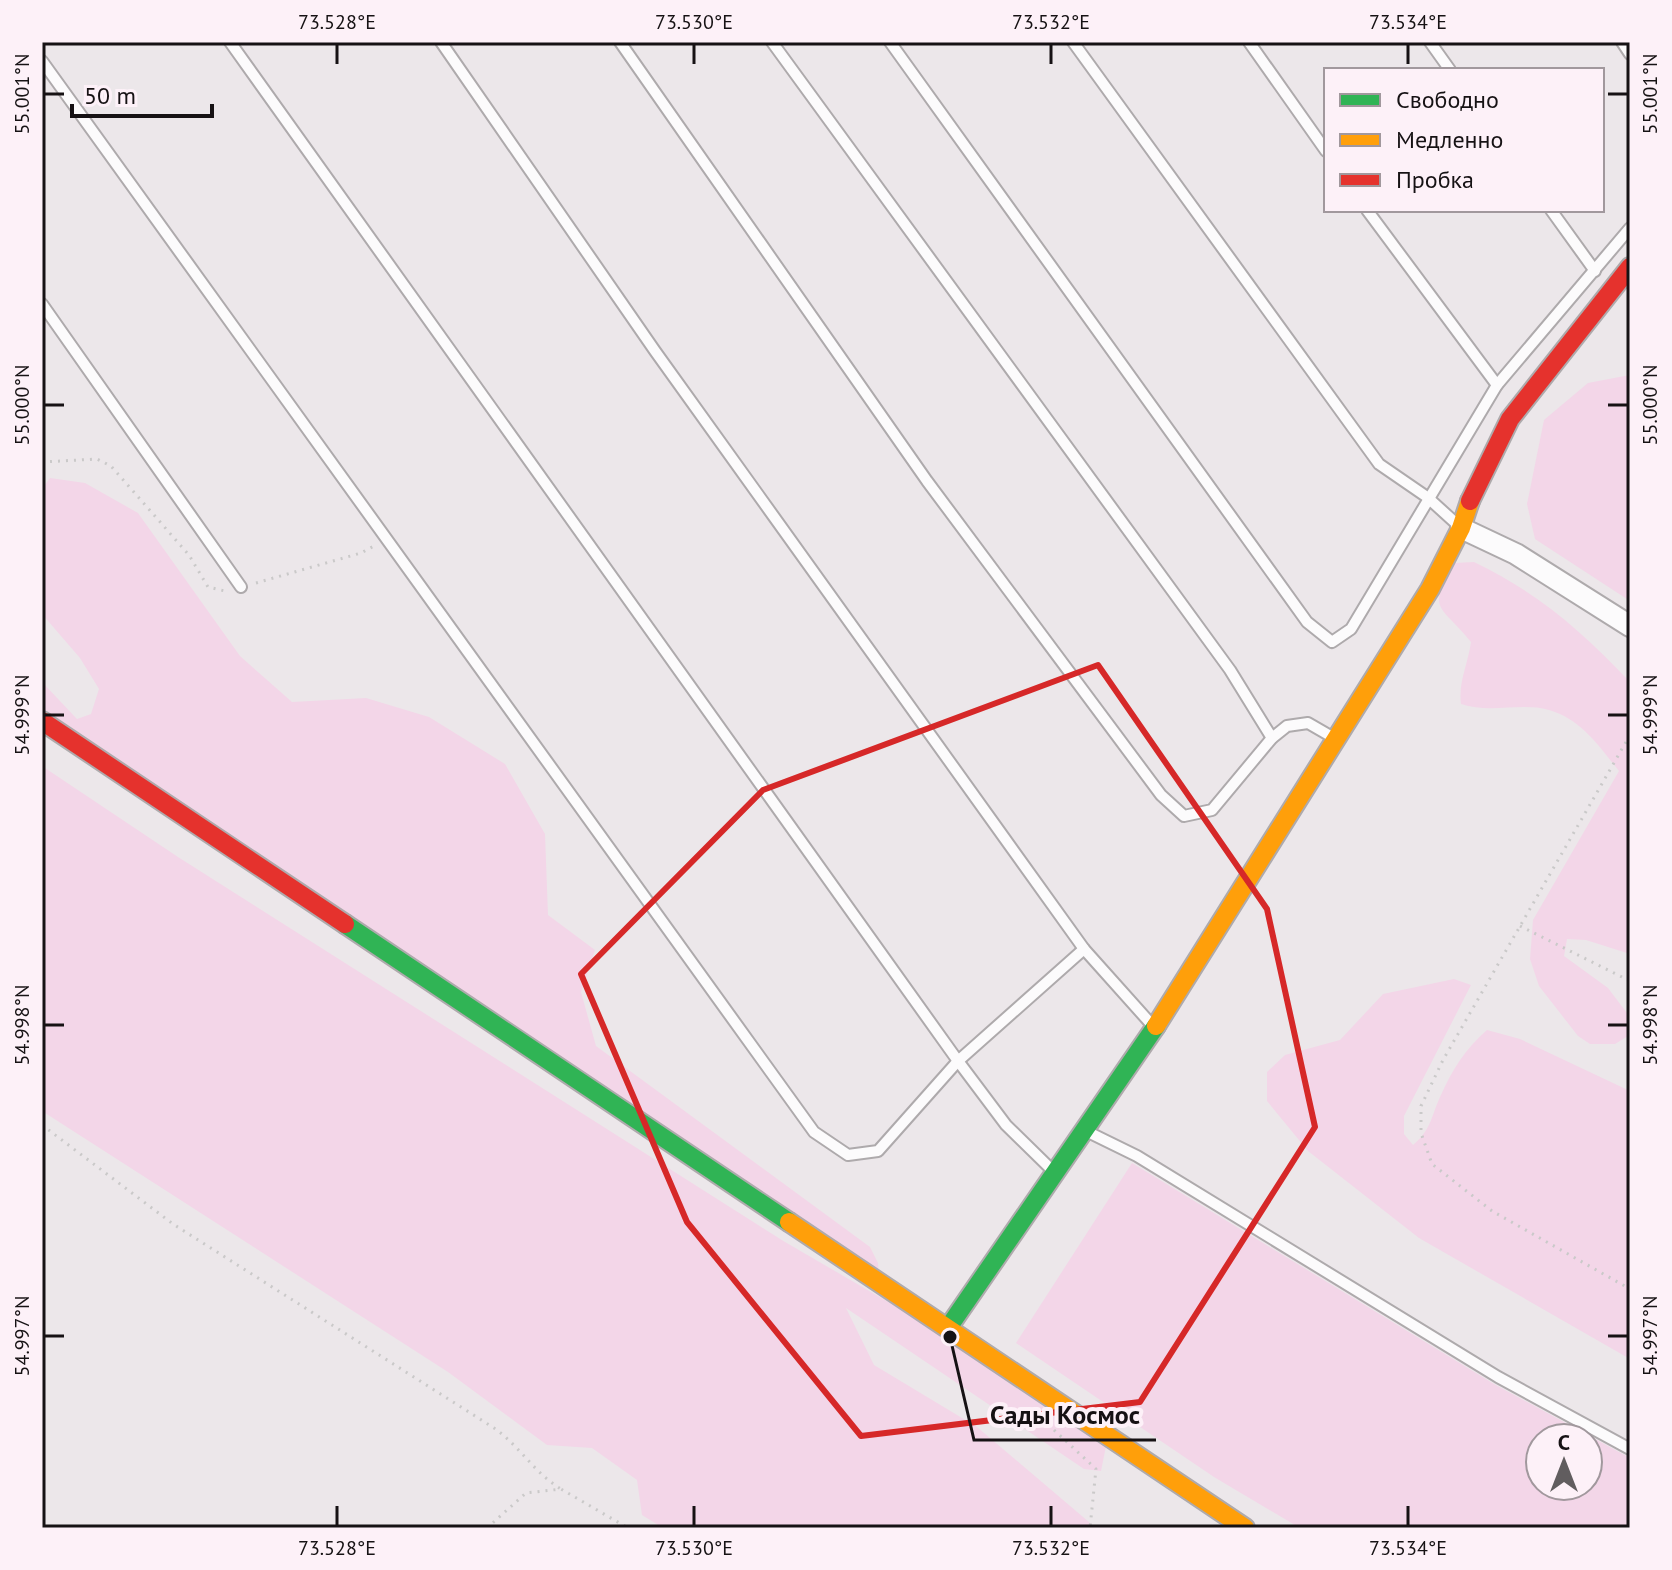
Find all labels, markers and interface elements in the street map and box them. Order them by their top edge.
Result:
text: 73.528°E [298,9,376,35]
text: 73.530°E [655,9,733,35]
text: 73.532°E [1012,9,1090,35]
text: 73.534°E [1369,9,1447,35]
text: 55.001°N [9,54,35,134]
text: 55.001°N [1637,54,1663,134]
scale bar [72,68,212,118]
legend [1324,68,1604,212]
text: 50 m [84,80,136,111]
text: Свободно [1396,84,1499,115]
text: Медленно [1396,124,1503,155]
text: Пробка [1396,164,1474,195]
text: 55.000°N [9,365,35,445]
text: 55.000°N [1637,365,1663,445]
text: 54.999°N [9,675,35,755]
text: 54.999°N [1637,675,1663,755]
text: 54.998°N [9,985,35,1065]
text: 54.998°N [1637,985,1663,1065]
text: 54.997°N [9,1296,35,1376]
text: 54.997°N [1637,1296,1663,1376]
callout: Сады Космос [974,1390,1156,1440]
text: Сады Космос [990,1398,1140,1431]
north arrow [1524,1422,1604,1502]
text: С [1558,1428,1570,1456]
text: 73.528°E [298,1535,376,1561]
text: 73.530°E [655,1535,733,1561]
text: 73.532°E [1012,1535,1090,1561]
text: 73.534°E [1369,1535,1447,1561]

